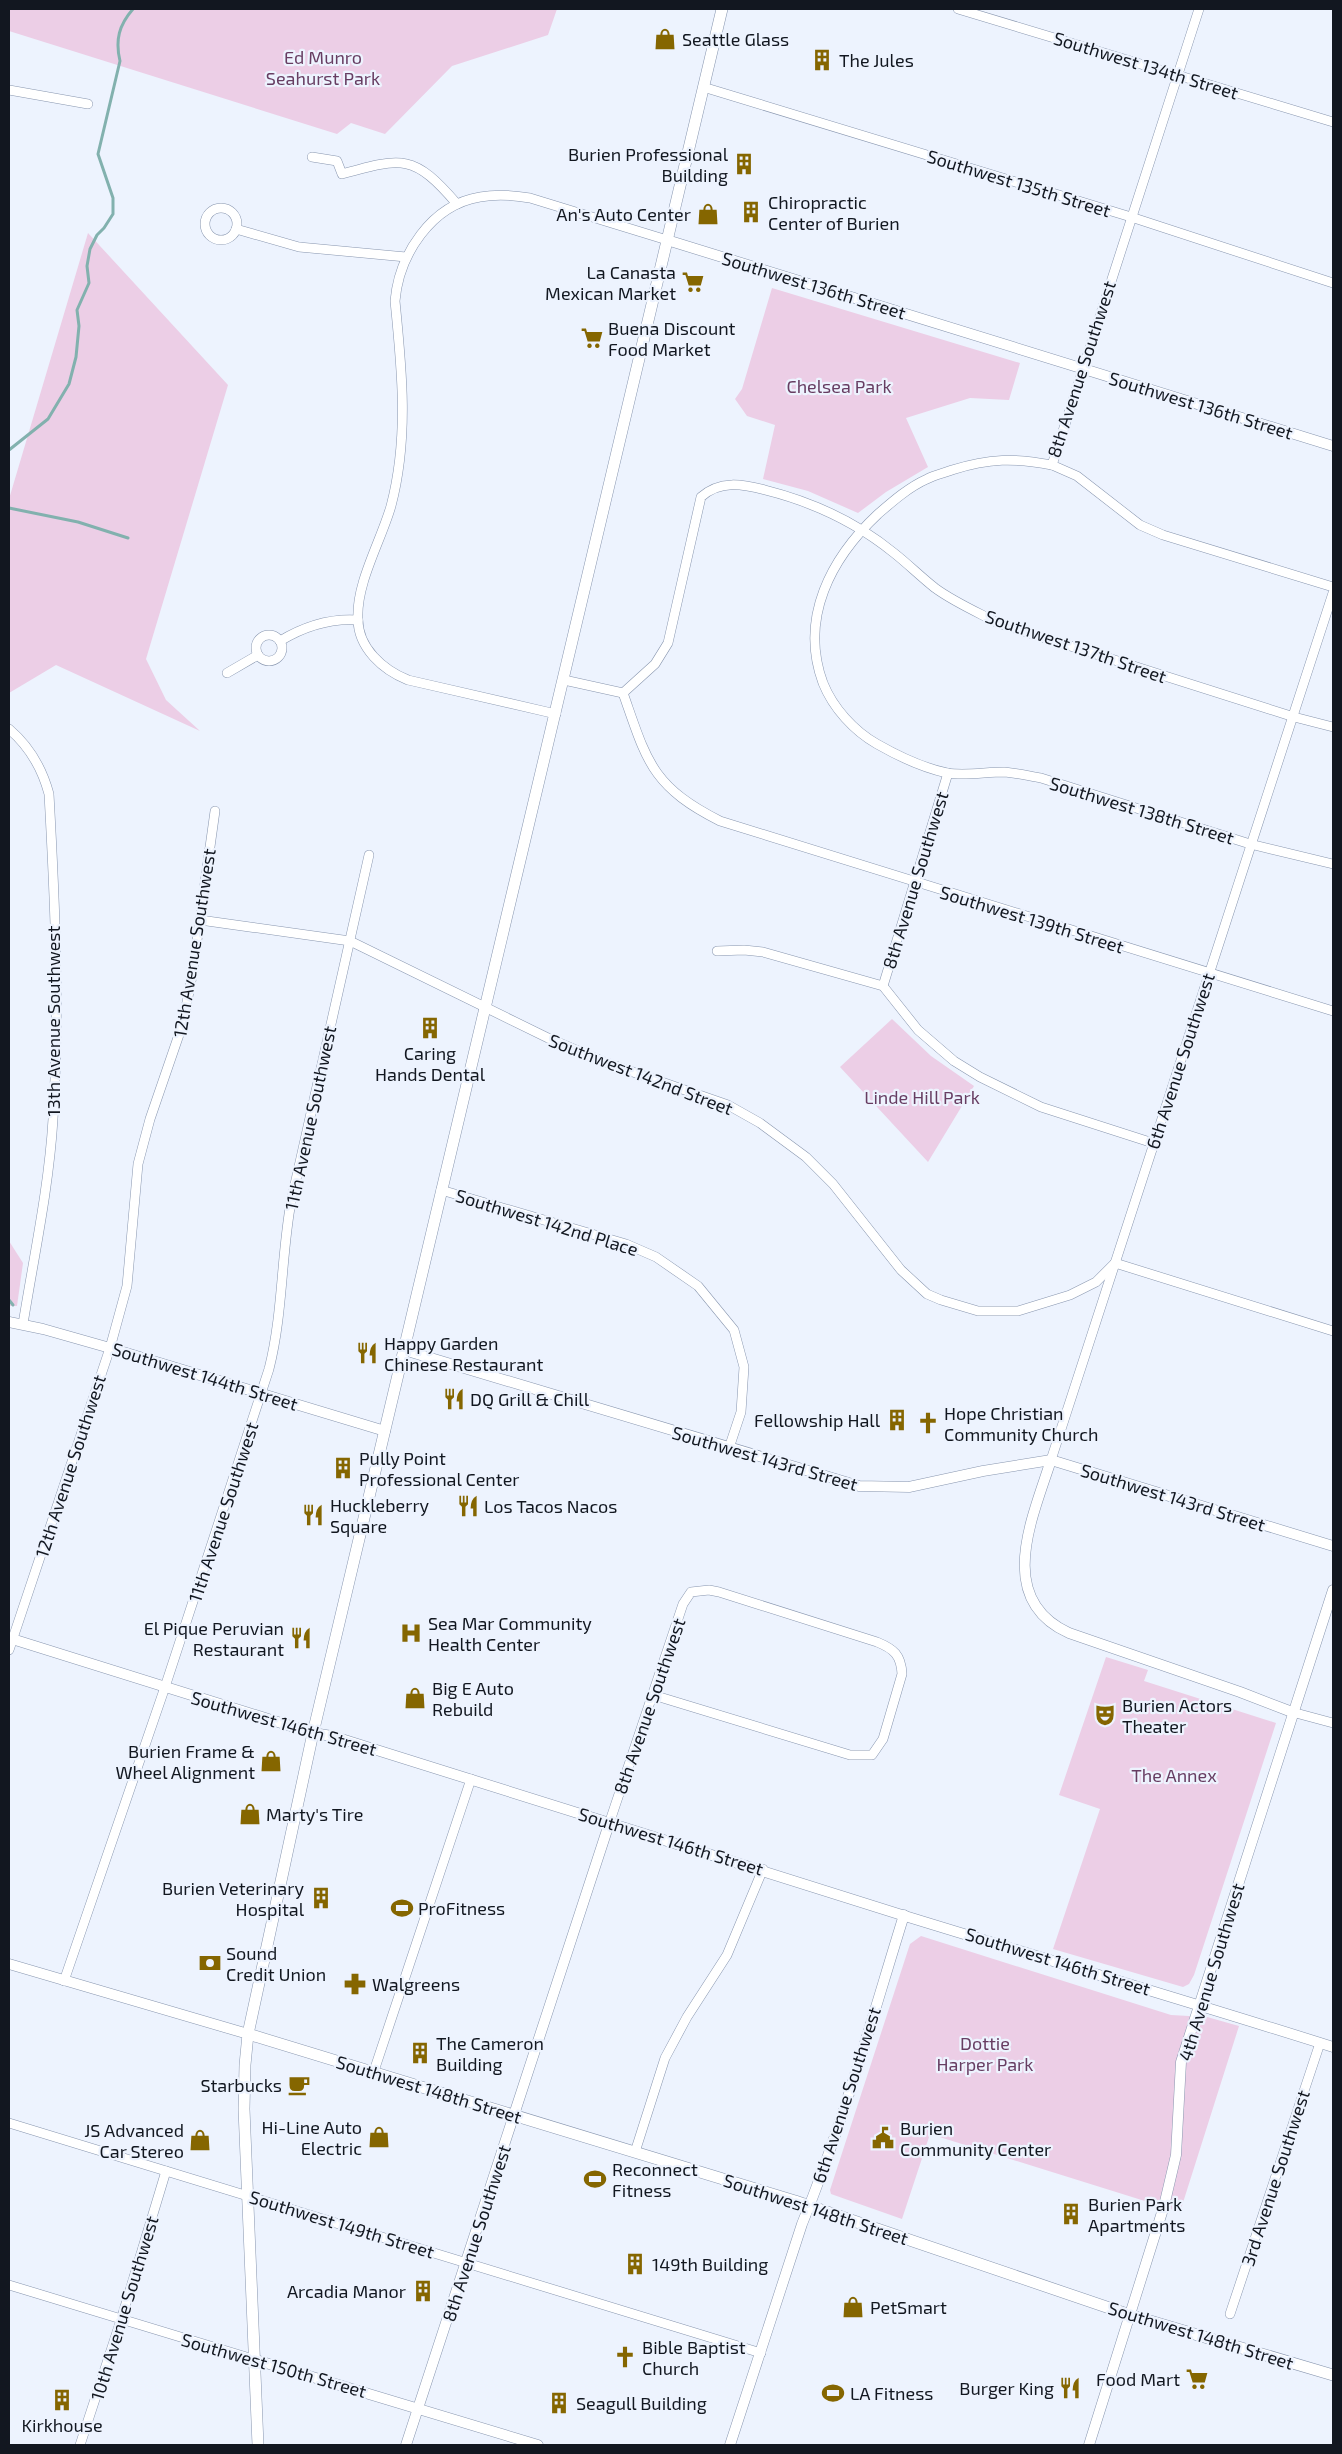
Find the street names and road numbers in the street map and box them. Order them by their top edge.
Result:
street label: Southwest 134th Street [1051,26,1241,104]
street label: Southwest 135th Street [925,145,1113,221]
street label: Southwest 136th Street [719,247,909,324]
street label: 8th Avenue Southwest [1042,278,1120,460]
street label: Southwest 136th Street [1106,367,1296,444]
street label: Southwest 137th Street [983,605,1170,687]
street label: Southwest 138th Street [1047,771,1237,849]
street label: 8th Avenue Southwest [878,788,953,971]
street label: 12th Avenue Southwest [168,847,220,1039]
street label: Southwest 139th Street [937,881,1127,958]
street label: 13th Avenue Southwest [42,925,64,1116]
street label: 6th Avenue Southwest [1141,970,1219,1152]
street label: 11th Avenue Southwest [280,1024,340,1212]
street label: Southwest 142nd Street [546,1029,736,1119]
street label: Southwest 142nd Place [453,1184,641,1260]
street label: Southwest 144th Street [109,1337,301,1415]
street label: 12th Avenue Southwest [30,1372,110,1560]
street label: 11th Avenue Southwest [184,1419,263,1605]
street label: Southwest 143rd Street [670,1421,860,1495]
street label: Southwest 143rd Street [1078,1458,1268,1536]
street label: 8th Avenue Southwest [609,1615,689,1797]
street label: Southwest 146th Street [189,1686,380,1760]
street label: Southwest 146th Street [576,1802,766,1880]
street label: 4th Avenue Southwest [1173,1880,1249,2064]
street label: Southwest 146th Street [963,1922,1153,2000]
street label: 6th Avenue Southwest [807,2004,885,2186]
street label: Southwest 148th Street [334,2050,525,2128]
street label: 3rd Avenue Southwest [1236,2087,1314,2269]
street label: 8th Avenue Southwest [437,2142,515,2324]
street label: Southwest 148th Street [721,2169,911,2249]
street label: Southwest 149th Street [247,2185,437,2263]
street label: 10th Avenue Southwest [85,2213,163,2403]
street label: Southwest 148th Street [1106,2296,1297,2374]
street label: Southwest 150th Street [179,2328,369,2402]

